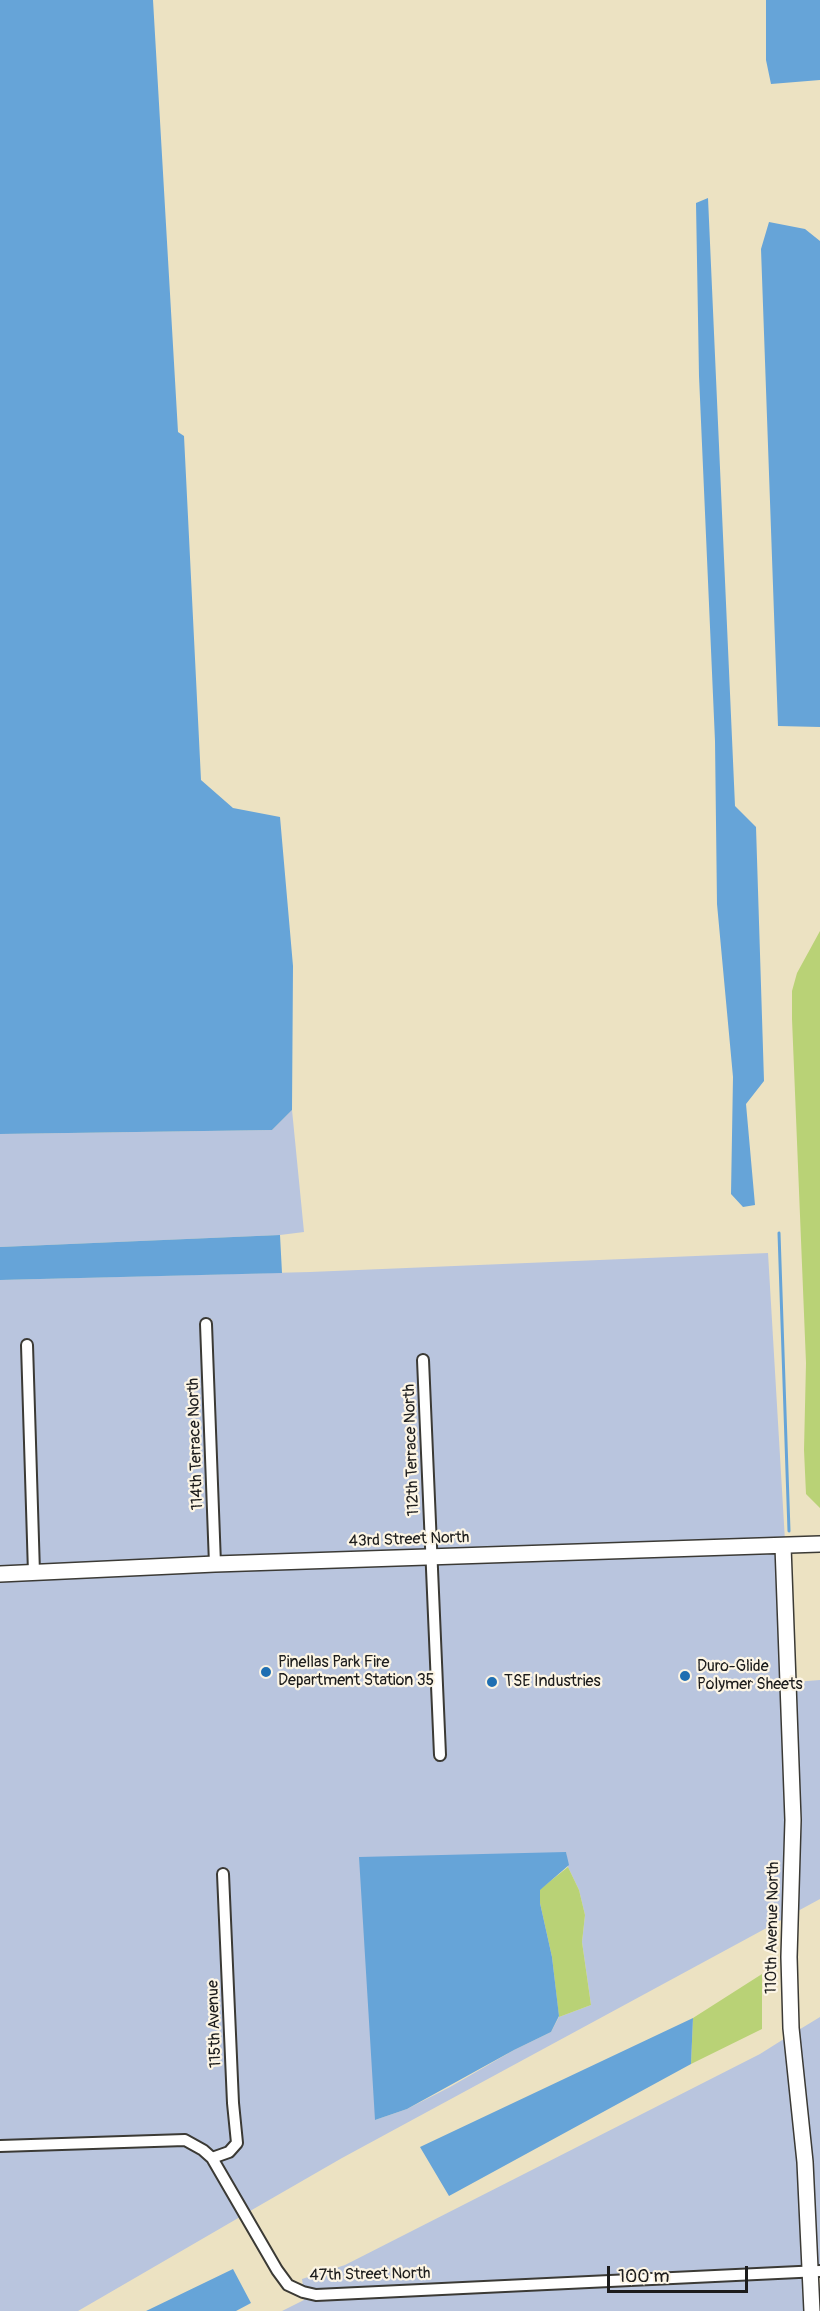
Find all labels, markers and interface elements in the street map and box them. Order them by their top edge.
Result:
street label: 114th Terrace North [184,1377,208,1511]
street label: 112th Terrace North [400,1384,424,1516]
street label: 43rd Street North [348,1528,470,1552]
place label: Pinellas Park Fire Department Station 35 [278,1653,434,1691]
place label: Duro-Glide Polymer Sheets [697,1657,803,1695]
marker: Pinellas Park Fire Department Station 35 [259,1665,273,1679]
marker: Duro-Glide Polymer Sheets [678,1669,692,1683]
place label: TSE Industries [504,1672,601,1692]
marker: TSE Industries [485,1675,499,1689]
street label: 110th Avenue North [762,1862,784,1994]
street label: 115th Avenue [204,1980,226,2068]
scale bar [610,2254,751,2292]
street label: 47th Street North [309,2264,431,2286]
text: 100 m [618,2265,670,2288]

